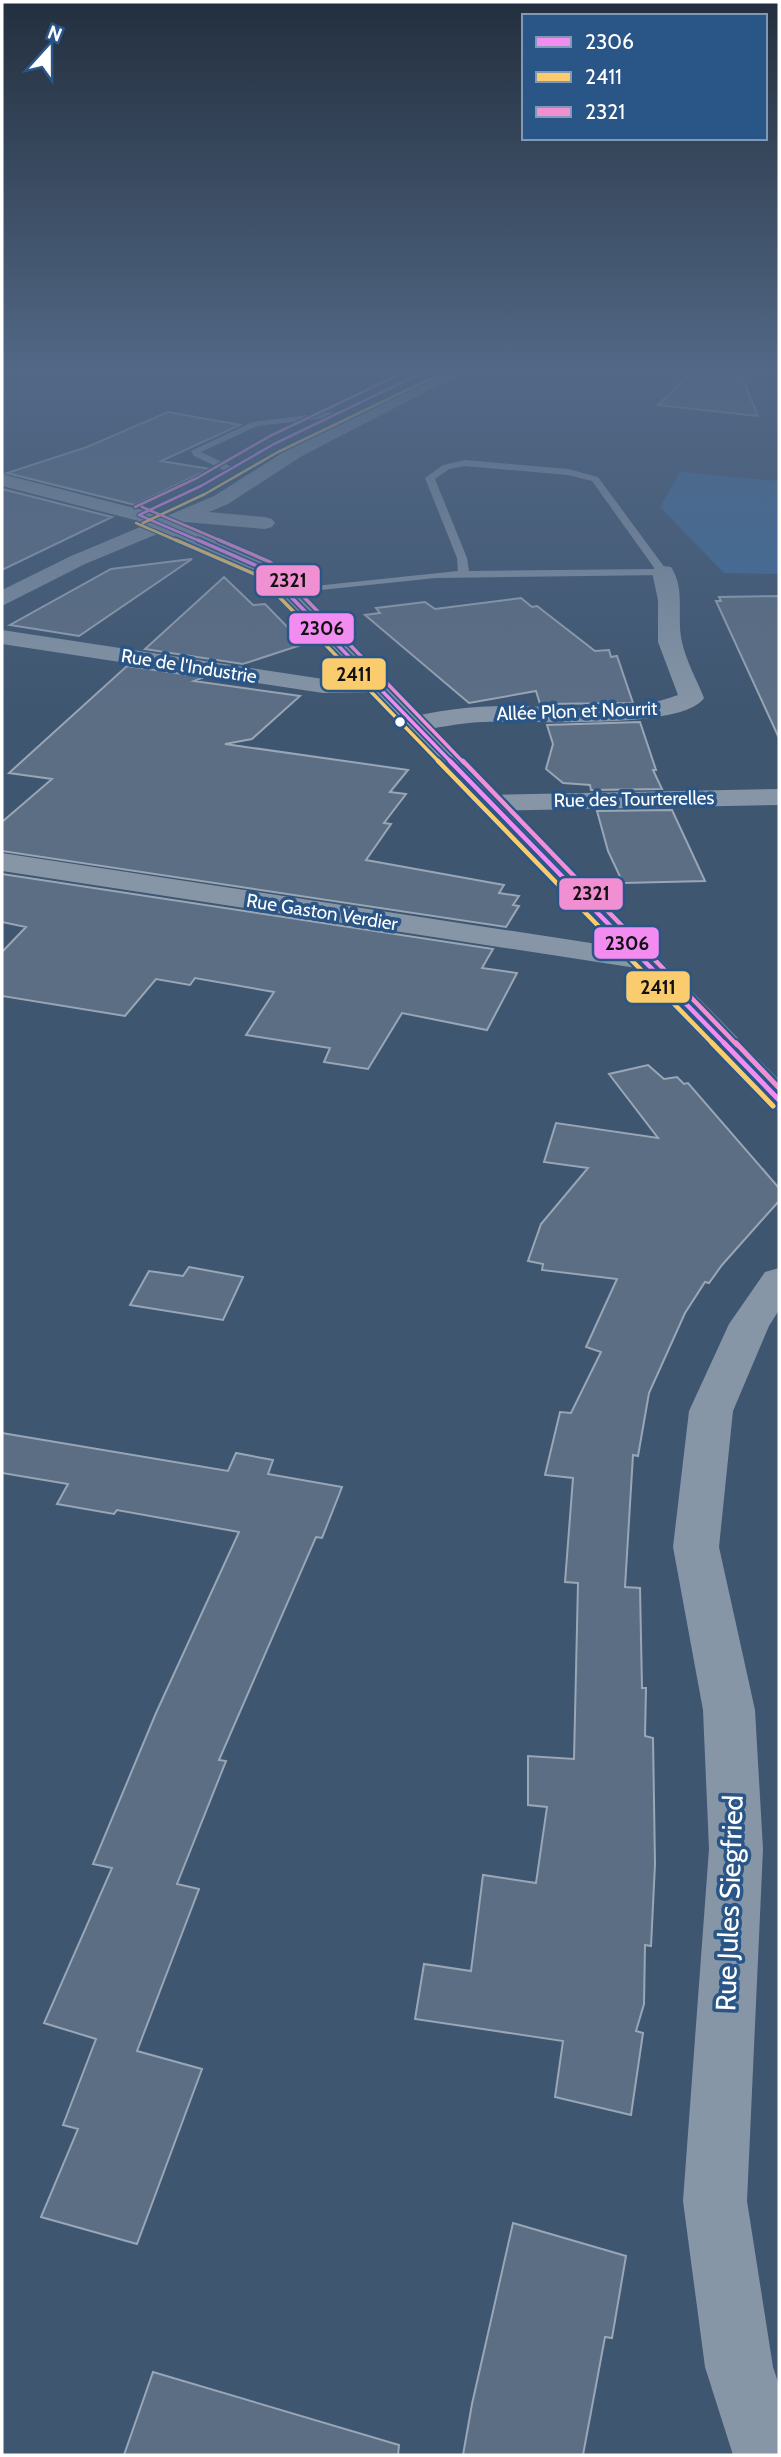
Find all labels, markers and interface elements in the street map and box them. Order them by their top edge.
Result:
north arrow [14,14,84,84]
legend [522,14,767,140]
text: N [45,20,65,47]
text: 2306 [585,29,634,54]
text: 2411 [585,64,622,89]
text: 2321 [585,99,625,124]
line badge: 2321 [255,564,321,597]
text: 2321 [269,569,307,592]
line badge: 2306 [288,612,355,645]
text: 2306 [300,617,344,640]
street label: Rue de l'Industrie [119,644,259,688]
line badge: 2411 [321,657,387,691]
text: 2411 [336,663,372,686]
street label: Allée Plon et Nourrit [496,697,658,725]
unlabelled marker [393,715,407,729]
street label: Rue des Tourterelles [553,786,715,812]
line badge: 2321 [558,877,624,911]
text: 2321 [572,882,610,905]
street label: Rue Gaston Verdier [245,889,399,935]
line badge: 2306 [593,926,660,960]
text: 2306 [605,932,649,955]
line badge: 2411 [625,970,691,1004]
text: 2411 [640,976,676,999]
street label: Rue Jules Siegfried [708,1794,750,2012]

